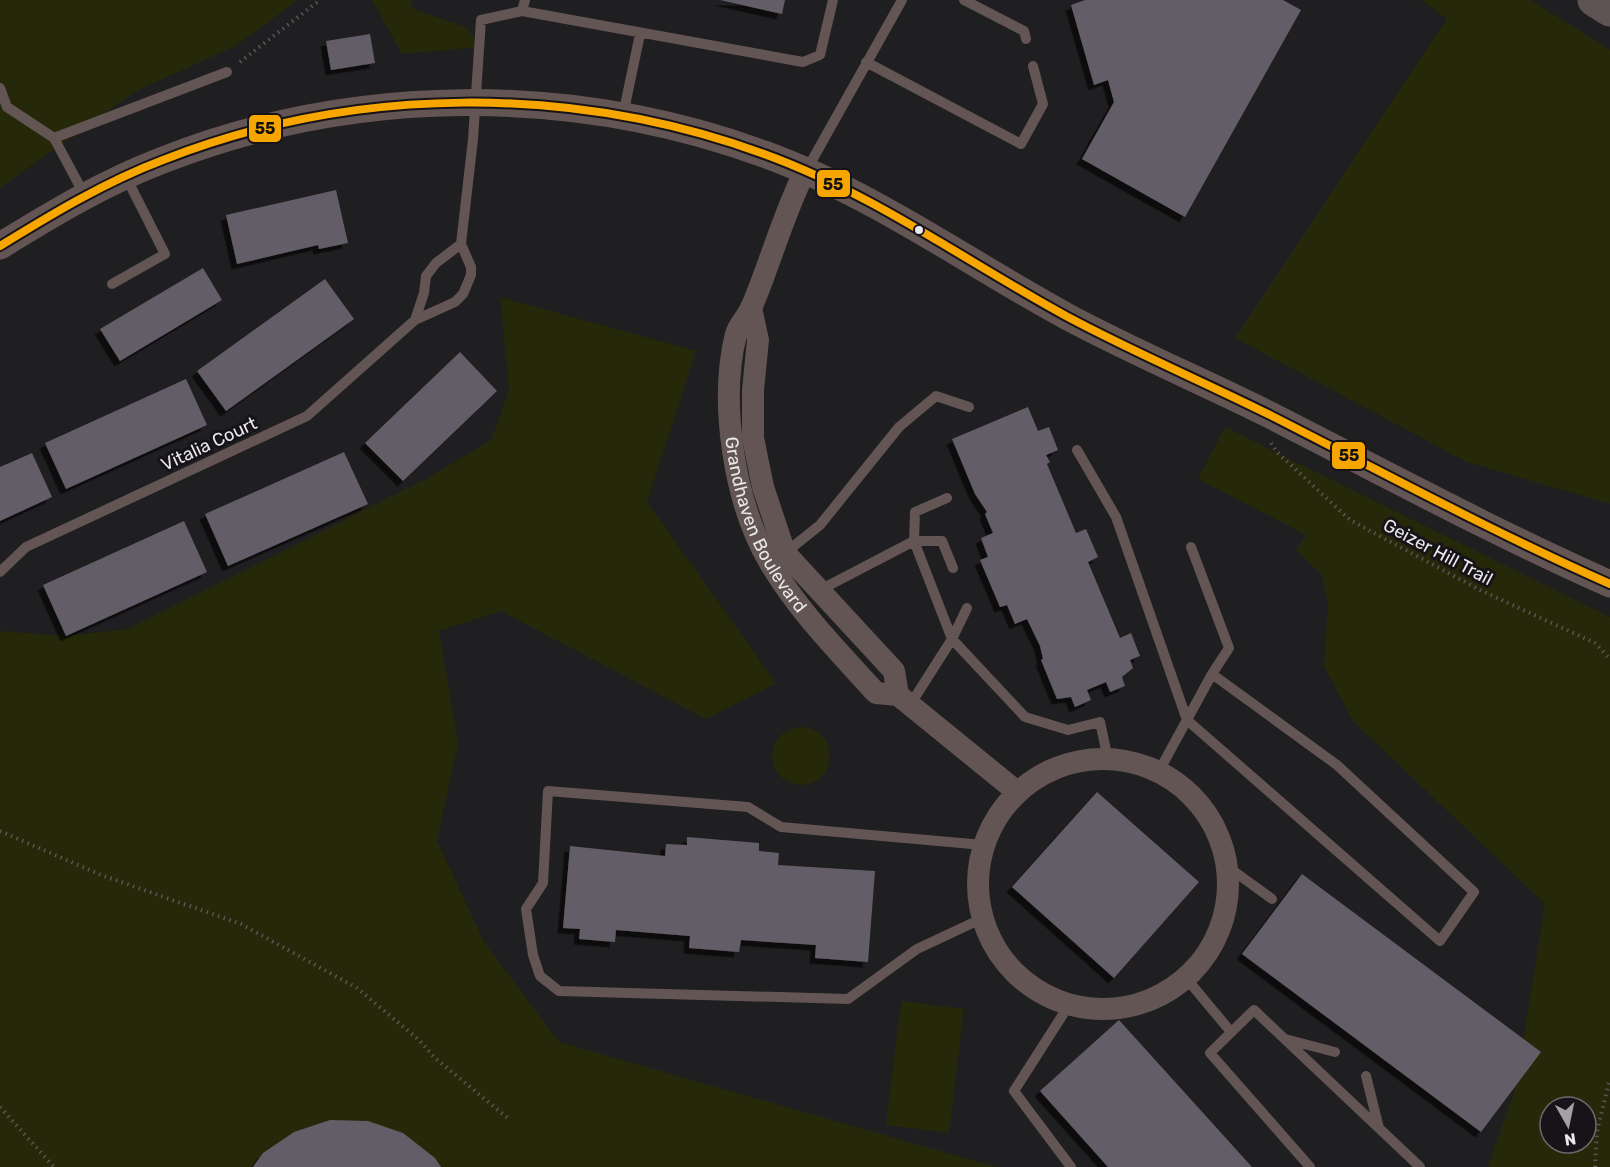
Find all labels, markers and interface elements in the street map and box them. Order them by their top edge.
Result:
line badge: 55 [248,114,282,143]
text: 55 [255,119,275,138]
line badge: 55 [816,169,851,198]
text: 55 [823,175,843,194]
unlabelled marker [913,224,925,236]
street label: Vitalia Court [158,412,260,476]
street label: Grandhaven Boulevard [720,435,811,617]
line badge: 55 [1331,441,1366,470]
text: 55 [1339,446,1359,465]
street label: Geizer Hill Trail [1379,514,1497,590]
north arrow [1538,1095,1598,1155]
text: N [1563,1129,1577,1150]

